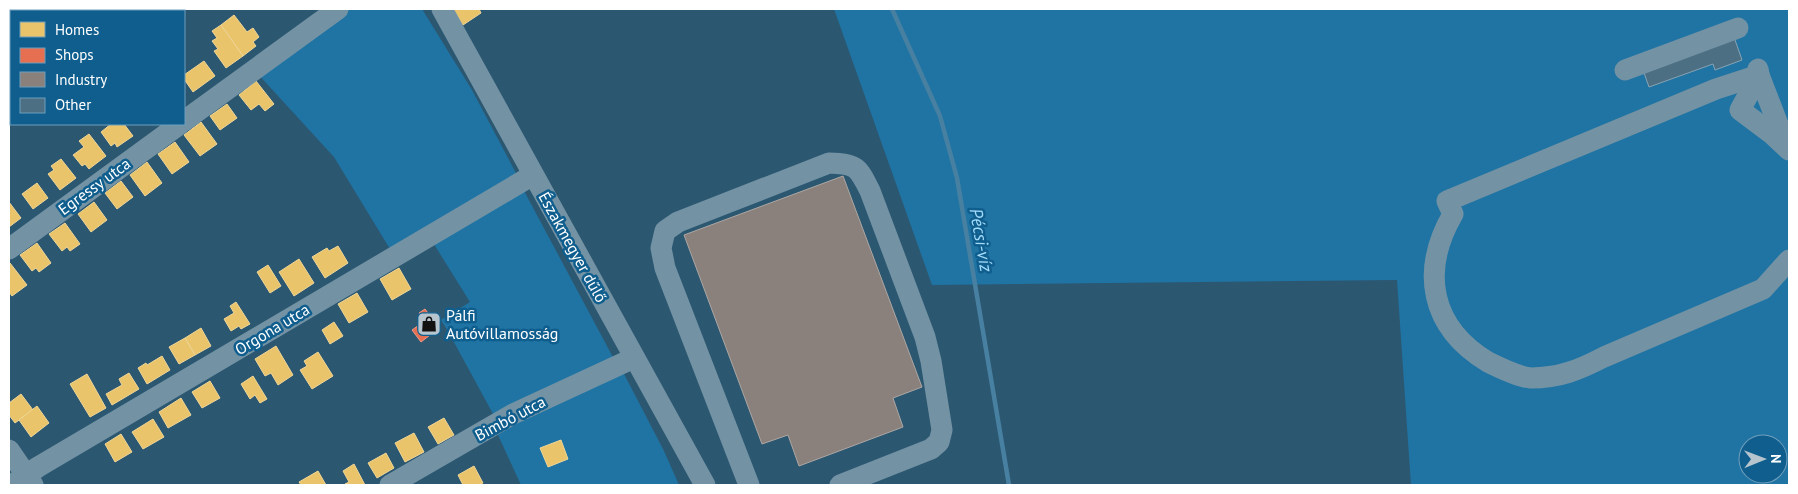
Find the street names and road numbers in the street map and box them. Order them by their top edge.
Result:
street label: Egressy utca [54,153,134,219]
street label: Északmegyer dűlő [534,188,612,306]
street label: Orgona utca [231,299,313,359]
street label: Bimbó utca [471,391,549,445]

